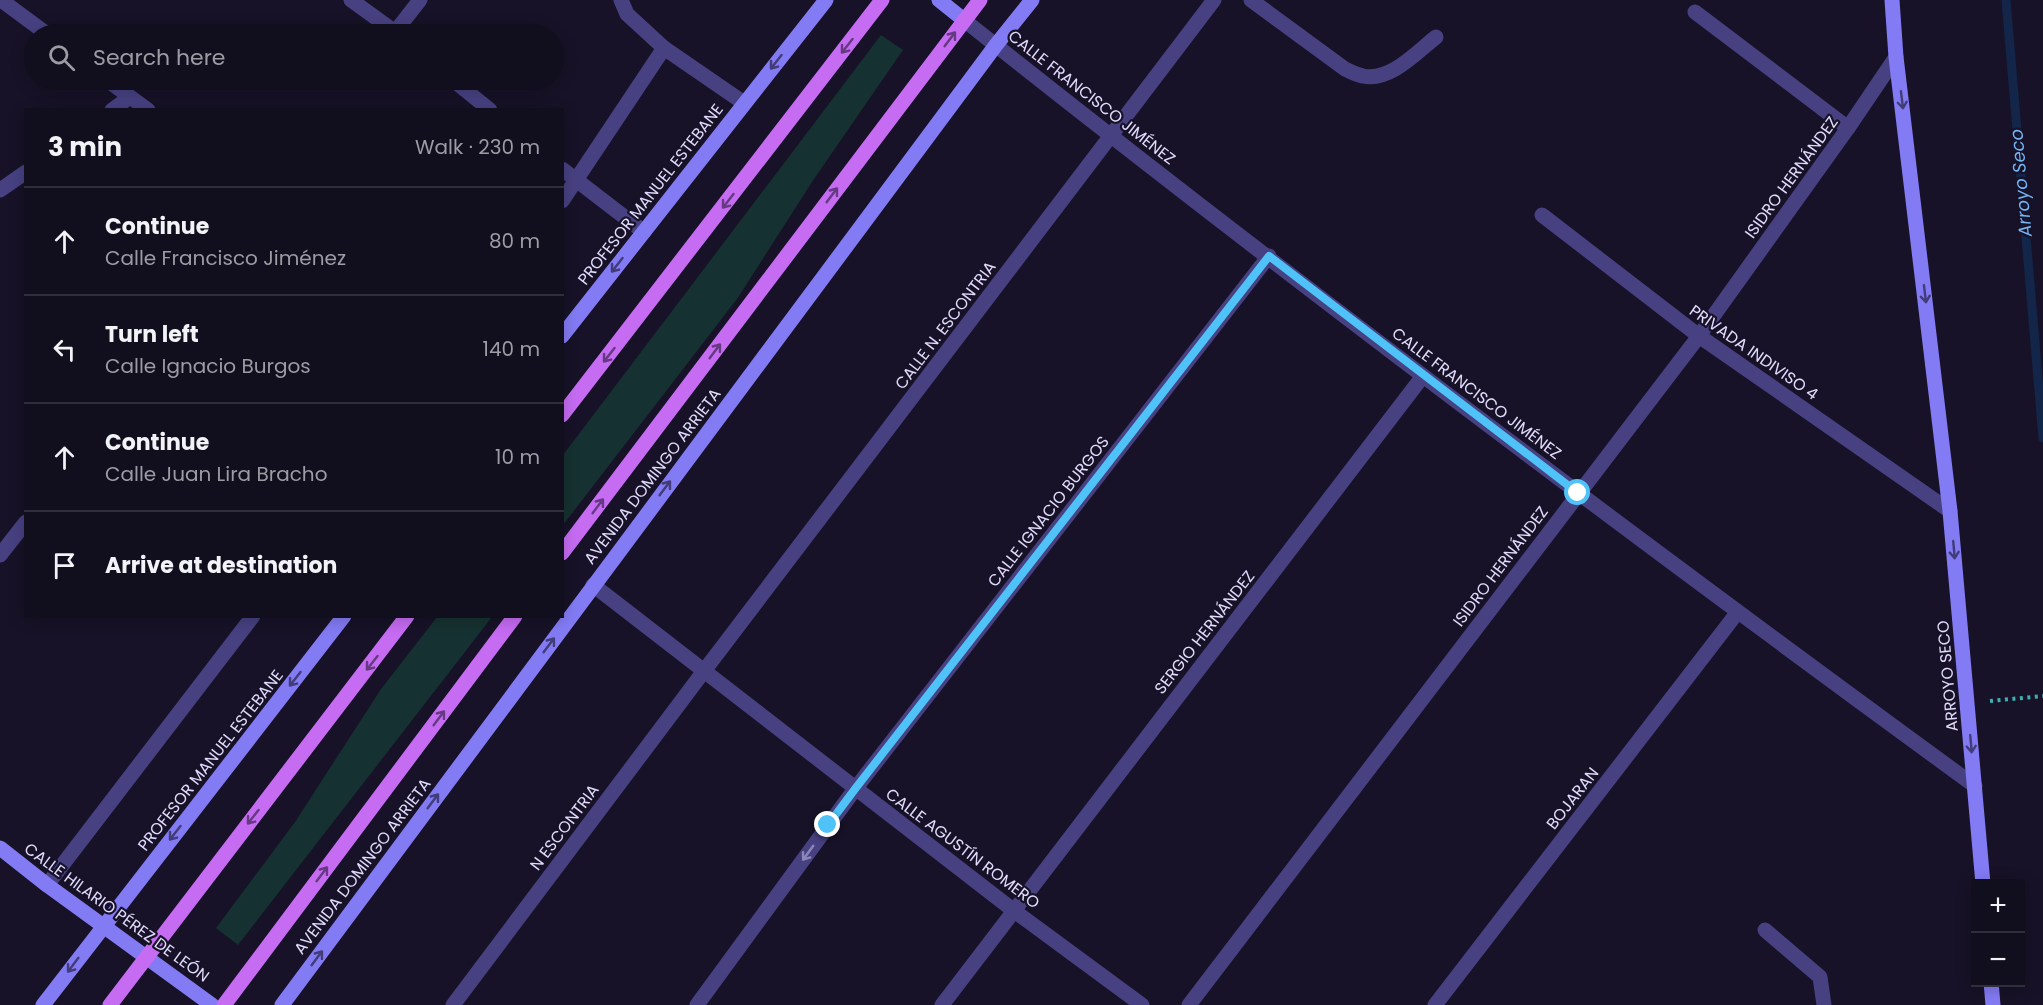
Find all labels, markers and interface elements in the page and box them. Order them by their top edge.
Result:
search box [24,24,564,90]
street label: CALLE FRANCISCO JIMÉNEZ [1003,25,1180,170]
one-way arrow [943,31,956,47]
one-way arrow [840,38,853,54]
icon: search [45,41,78,74]
text: Search here [93,42,226,73]
one-way arrow [770,54,783,70]
one-way arrow [1896,90,1907,109]
street label: PROFESOR MANUEL ESTEBANE [572,99,729,290]
street label: ISIDRO HERNÁNDEZ [1739,112,1844,243]
water label: Arroyo Seco [2003,128,2038,239]
text: 3 min [48,129,122,165]
text: Walk · 230 m [415,133,540,161]
one-way arrow [826,187,839,203]
one-way arrow [721,192,734,208]
text: Continue [105,211,209,242]
icon: ahead [48,225,81,258]
text: 80 m [489,227,540,255]
text: Calle Francisco Jiménez [105,244,346,272]
street label: CALLE N. ESCONTRIA [890,256,1001,394]
one-way arrow [611,257,624,273]
one-way arrow [1919,283,1930,303]
street label: PRIVADA INDIVISO 4 [1685,299,1823,406]
text: Turn left [105,319,199,350]
street label: CALLE FRANCISCO JIMÉNEZ [1387,322,1566,465]
icon: left [48,333,81,366]
text: 140 m [483,335,540,363]
one-way arrow [709,343,721,359]
one-way arrow [602,347,615,363]
text: Calle Ignacio Burgos [105,352,311,380]
street label: AVENIDA DOMINGO ARRIETA [578,383,727,569]
text: Continue [105,427,209,458]
street label: CALLE IGNACIO BURGOS [982,431,1115,592]
icon: ahead [48,441,81,474]
text: 10 m [495,443,540,471]
text: Calle Juan Lira Bracho [105,460,327,488]
route start [1564,479,1590,505]
one-way arrow [659,481,672,497]
one-way arrow [591,499,604,515]
street label: ISIDRO HERNÁNDEZ [1447,501,1553,631]
one-way arrow [1949,539,1960,559]
icon: arrive [48,549,81,582]
text: Arrive at destination [105,550,337,581]
street label: SERGIO HERNÁNDEZ [1149,566,1260,699]
street label: ARROYO SECO [1931,619,1964,733]
one-way arrow [543,637,555,653]
one-way arrow [365,655,378,671]
street label: PROFESOR MANUEL ESTEBANE [132,665,289,856]
one-way arrow [289,671,302,687]
one-way arrow [432,711,445,727]
one-way arrow [1966,734,1977,754]
street label: BOJARAN [1541,762,1604,834]
street label: AVENIDA DOMINGO ARRIETA [288,773,437,959]
street label: N ESCONTRIA [524,779,605,875]
street label: CALLE AGUSTÍN ROMERO [881,783,1045,914]
one-way arrow [427,794,439,810]
one-way arrow [246,809,259,825]
route end [814,811,840,837]
one-way arrow [169,825,182,841]
street label: CALLE HILARIO PÉREZ DE LEÓN [19,837,214,987]
one-way arrow [802,844,814,860]
one-way arrow [316,867,328,883]
map controls [1971,879,2025,987]
button: + [1971,879,2025,933]
button: − [1971,933,2025,987]
one-way arrow [310,950,323,966]
one-way arrow [67,957,80,973]

